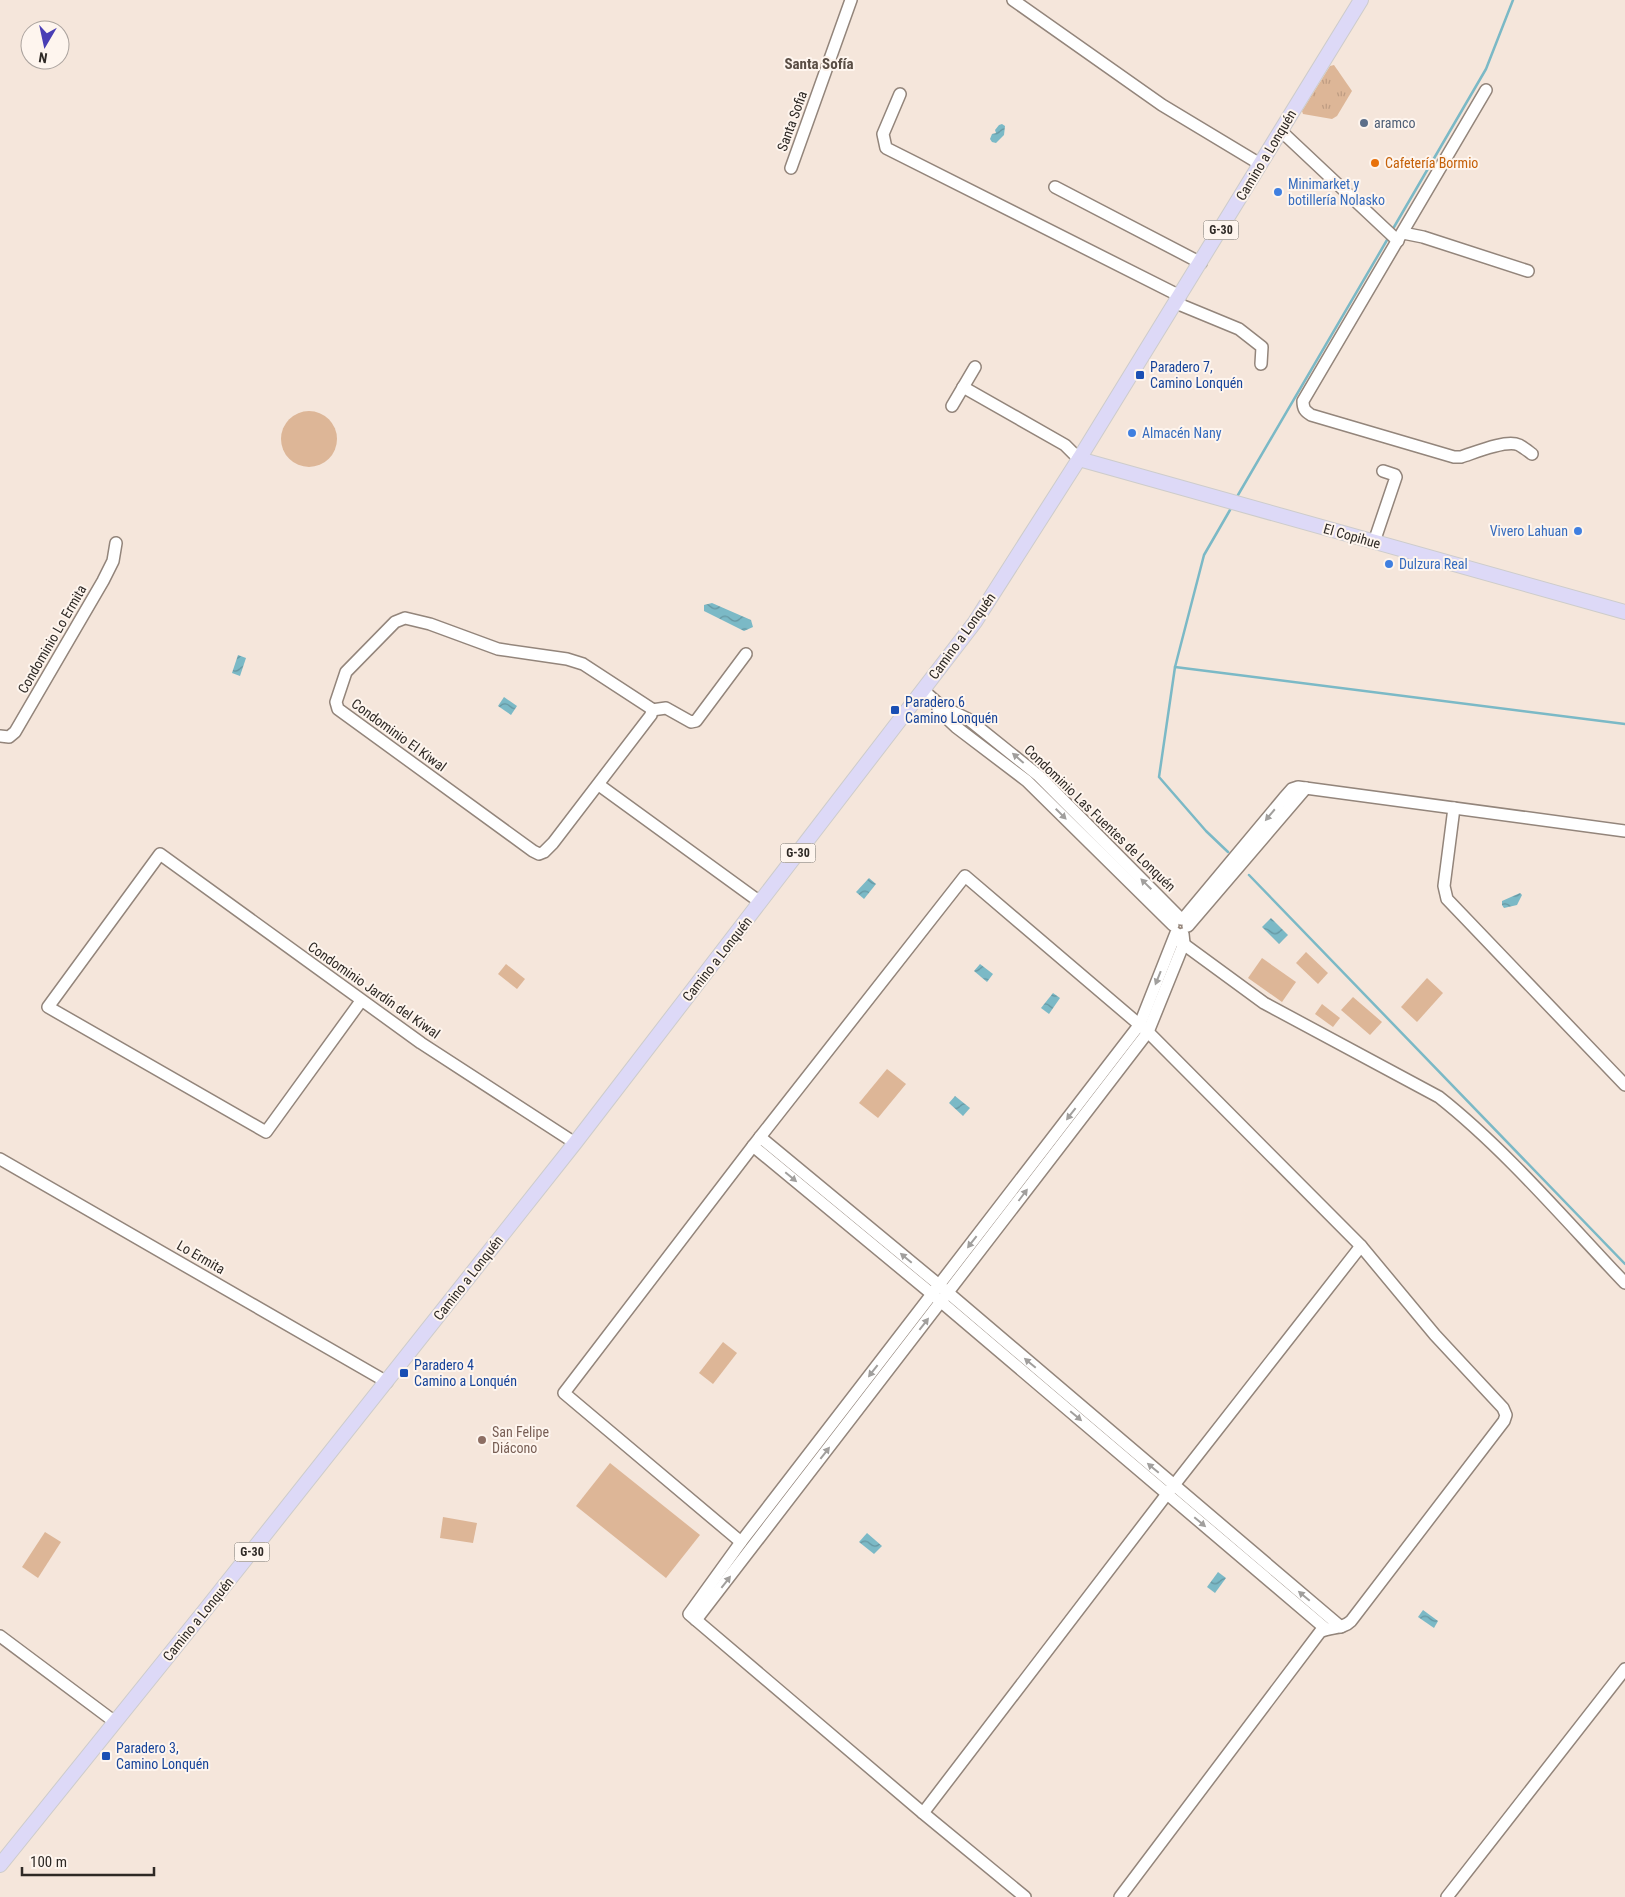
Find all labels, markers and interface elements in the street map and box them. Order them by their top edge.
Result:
north arrow [20,20,70,70]
text: N [37,49,48,66]
district label: Santa Sofía [784,55,854,73]
street label: Santa Sofia [774,89,810,153]
street label: Camino a Lonquén [1233,107,1299,203]
place label: aramco [1374,115,1415,131]
marker: aramco [1358,117,1370,129]
place label: Cafetería Bormio [1385,155,1478,171]
marker: Cafetería Bormio [1369,157,1381,169]
place label: Minimarket y botillería Nolasko [1288,176,1385,208]
marker: Minimarket y botillería Nolasko [1272,186,1284,198]
road number: G-30 [1204,220,1238,240]
place label: Paradero 7, Camino Lonquén [1150,359,1243,391]
marker: Paradero 7, Camino Lonquén [1134,369,1146,381]
place label: Almacén Nany [1142,425,1222,441]
marker: Almacén Nany [1126,427,1138,439]
street label: El Copihue [1322,520,1383,552]
place label: Vivero Lahuan [1490,523,1568,539]
marker: Vivero Lahuan [1572,525,1584,537]
place label: Dulzura Real [1399,556,1468,572]
marker: Dulzura Real [1383,558,1395,570]
street label: Condominio Lo Ermita [14,582,90,696]
street label: Camino a Lonquén [925,590,999,682]
place label: Paradero 6 Camino Lonquén [905,694,998,726]
street label: Condominio El Kiwal [349,695,449,775]
marker: Paradero 6 Camino Lonquén [889,704,901,716]
street label: Condominio Las Fuentes de Lonquén [1021,741,1179,895]
one-way arrow [1011,753,1024,764]
one-way arrow [1054,808,1066,820]
one-way arrow [1264,808,1276,820]
road number: G-30 [780,844,816,862]
one-way arrow [1140,878,1152,890]
street label: Camino a Lonquén [679,914,755,1004]
street label: Condominio Jardín del Kiwal [305,938,443,1042]
one-way arrow [1154,971,1162,985]
one-way arrow [1066,1107,1076,1121]
one-way arrow [784,1171,796,1183]
one-way arrow [1018,1189,1029,1202]
street label: Camino a Lonquén [430,1233,506,1323]
one-way arrow [967,1236,977,1249]
street label: Lo Ermita [174,1237,228,1277]
one-way arrow [899,1252,912,1263]
one-way arrow [919,1318,930,1331]
place label: Paradero 4 Camino a Lonquén [414,1357,517,1389]
one-way arrow [1023,1357,1036,1368]
one-way arrow [867,1364,878,1377]
marker: Paradero 4 Camino a Lonquén [398,1367,410,1379]
one-way arrow [1069,1411,1082,1422]
place label: San Felipe Diácono [492,1424,549,1456]
marker: San Felipe Diácono [476,1434,488,1446]
one-way arrow [820,1447,831,1460]
one-way arrow [1147,1463,1160,1474]
one-way arrow [1193,1516,1206,1527]
road number: G-30 [234,1542,270,1561]
street label: Camino a Lonquén [159,1574,237,1664]
one-way arrow [721,1576,732,1589]
one-way arrow [1298,1590,1311,1601]
place label: Paradero 3, Camino Lonquén [116,1740,209,1772]
marker: Paradero 3, Camino Lonquén [100,1750,112,1762]
scale bar [22,1844,155,1876]
text: 100 m [30,1853,67,1871]

